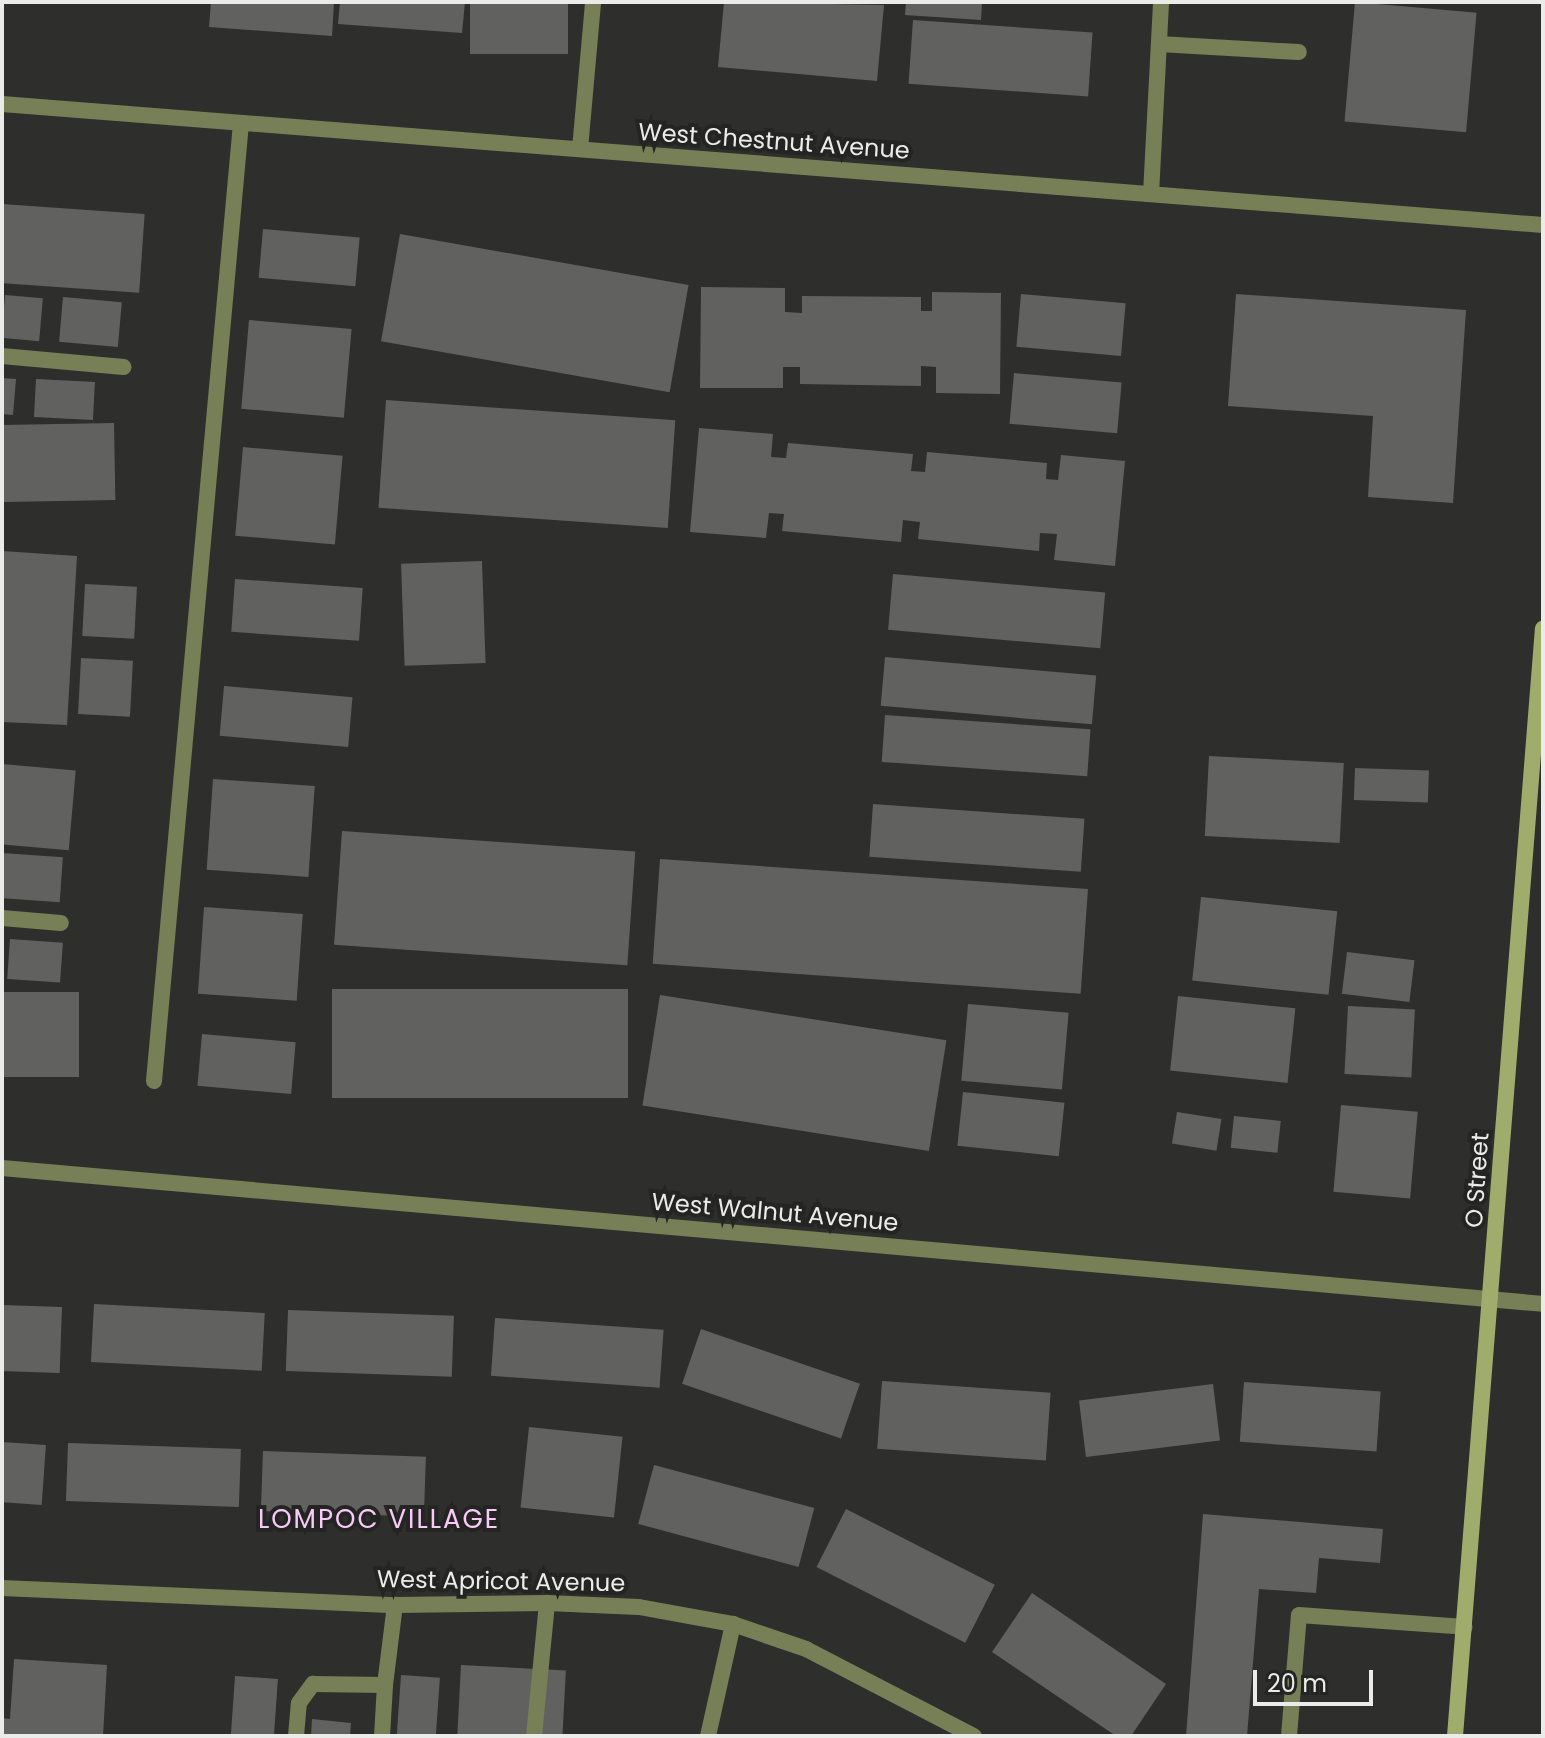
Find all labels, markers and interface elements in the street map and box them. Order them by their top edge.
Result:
street label: West Chestnut Avenue [637,117,911,165]
street label: O Street [1459,1131,1495,1229]
street label: West Walnut Avenue [650,1187,900,1237]
district label: LOMPOC VILLAGE [258,1504,500,1536]
street label: West Apricot Avenue [377,1564,625,1598]
scale bar [1257,1654,1377,1704]
text: 20 m [1267,1667,1327,1700]

